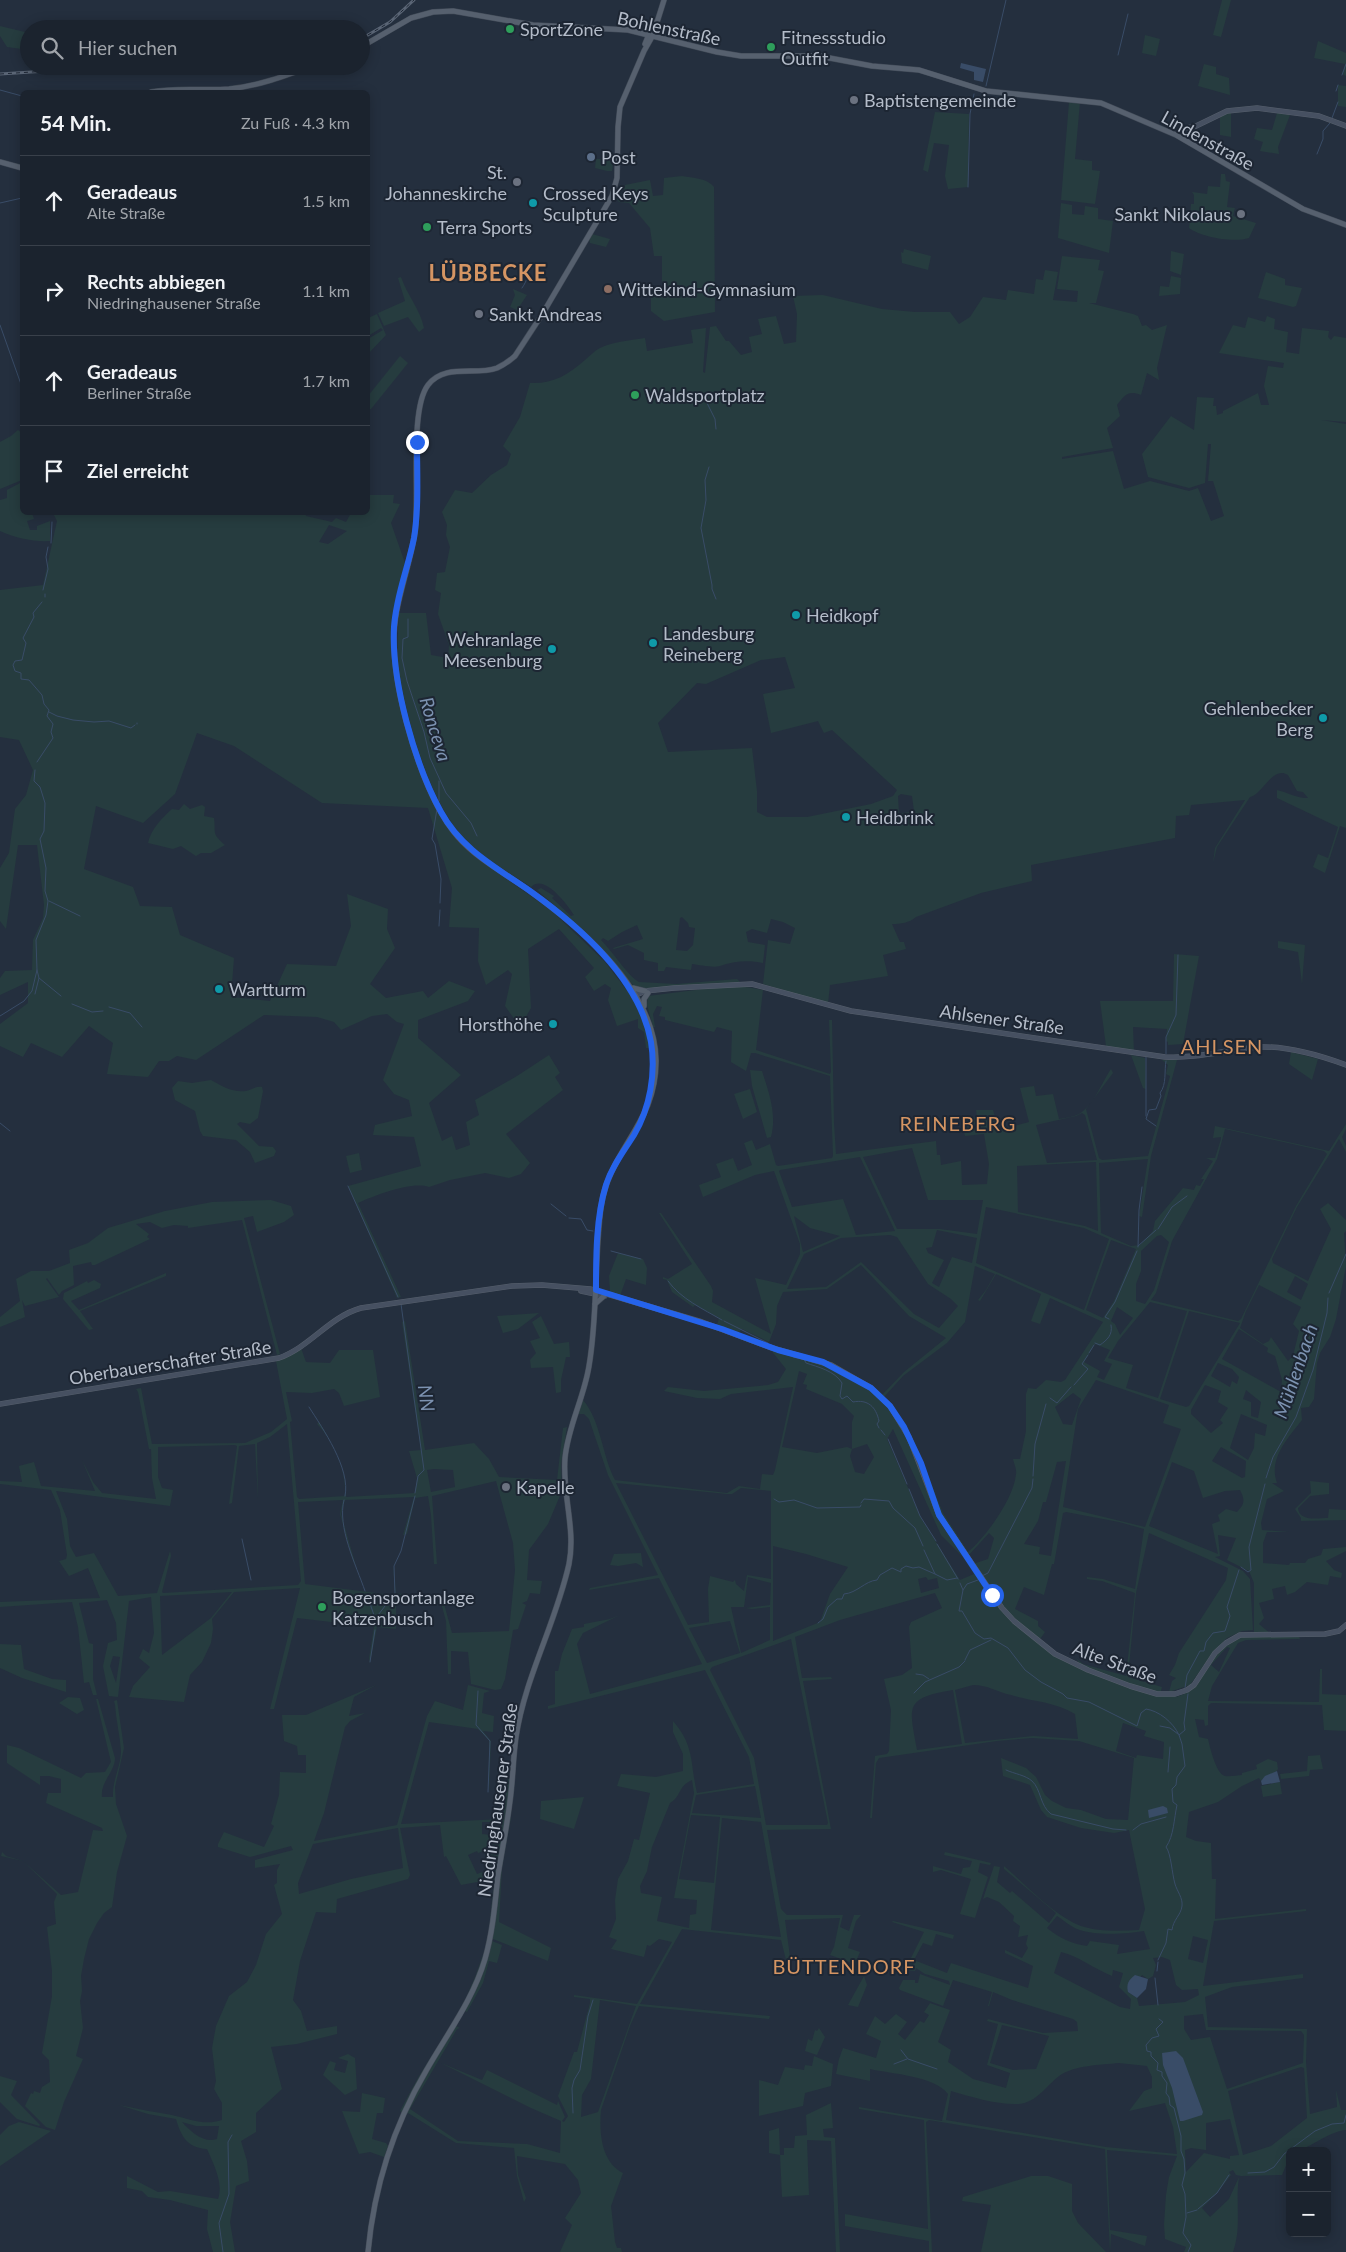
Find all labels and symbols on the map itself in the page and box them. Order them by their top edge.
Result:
street label: Bohlenstraße [615,6,723,50]
place label: SportZone [520,18,603,40]
marker: SportZone [504,23,516,35]
place label: Fitnessstudio Outfit [781,26,886,69]
marker: Fitnessstudio Outfit [765,41,777,53]
place label: Baptistengemeinde [864,89,1016,111]
marker: Baptistengemeinde [848,94,860,106]
street label: Lindenstraße [1158,105,1258,175]
place label: Post [601,146,636,168]
marker: Post [585,151,597,163]
place label: St. Johanneskirche [385,161,507,204]
marker: St. Johanneskirche [511,176,523,188]
place label: Crossed Keys Sculpture [543,182,649,225]
marker: Crossed Keys Sculpture [527,197,539,209]
place label: Sankt Nikolaus [1114,203,1231,225]
marker: Sankt Nikolaus [1235,208,1247,220]
place label: Terra Sports [437,216,532,238]
marker: Terra Sports [421,221,433,233]
district label: LÜBBECKE [429,259,547,286]
place label: Wittekind-Gymnasium [618,278,796,300]
marker: Wittekind-Gymnasium [602,283,614,295]
place label: Sankt Andreas [489,303,602,325]
marker: Sankt Andreas [473,308,485,320]
place label: Waldsportplatz [645,384,765,406]
marker: Waldsportplatz [629,389,641,401]
route end [406,431,429,454]
place label: Heidkopf [806,604,879,626]
marker: Heidkopf [790,609,802,621]
place label: Landesburg Reineberg [663,622,754,665]
place label: Wehranlage Meesenburg [443,628,542,671]
marker: Landesburg Reineberg [647,637,659,649]
marker: Wehranlage Meesenburg [546,643,558,655]
water label: Ronceva [415,694,457,764]
place label: Gehlenbecker Berg [1204,697,1313,740]
marker: Gehlenbecker Berg [1317,712,1329,724]
place label: Heidbrink [856,806,934,828]
marker: Heidbrink [840,811,852,823]
place label: Wartturm [229,978,306,1000]
marker: Wartturm [213,983,225,995]
street label: Ahlsener Straße [938,999,1066,1039]
place label: Horsthöhe [459,1013,543,1035]
marker: Horsthöhe [547,1018,559,1030]
district label: AHLSEN [1181,1034,1263,1058]
district label: REINEBERG [900,1111,1016,1135]
water label: Mühlenbach [1268,1321,1322,1421]
street label: Oberbauerschafter Straße [67,1335,273,1389]
water label: NN [414,1383,440,1413]
place label: Kapelle [516,1476,574,1498]
marker: Kapelle [500,1481,512,1493]
route start [981,1584,1004,1607]
place label: Bogensportanlage Katzenbusch [332,1586,474,1629]
marker: Bogensportanlage Katzenbusch [316,1601,328,1613]
street label: Alte Straße [1070,1637,1160,1687]
street label: Niedringhausener Straße [472,1702,522,1898]
district label: BÜTTENDORF [772,1954,916,1978]

